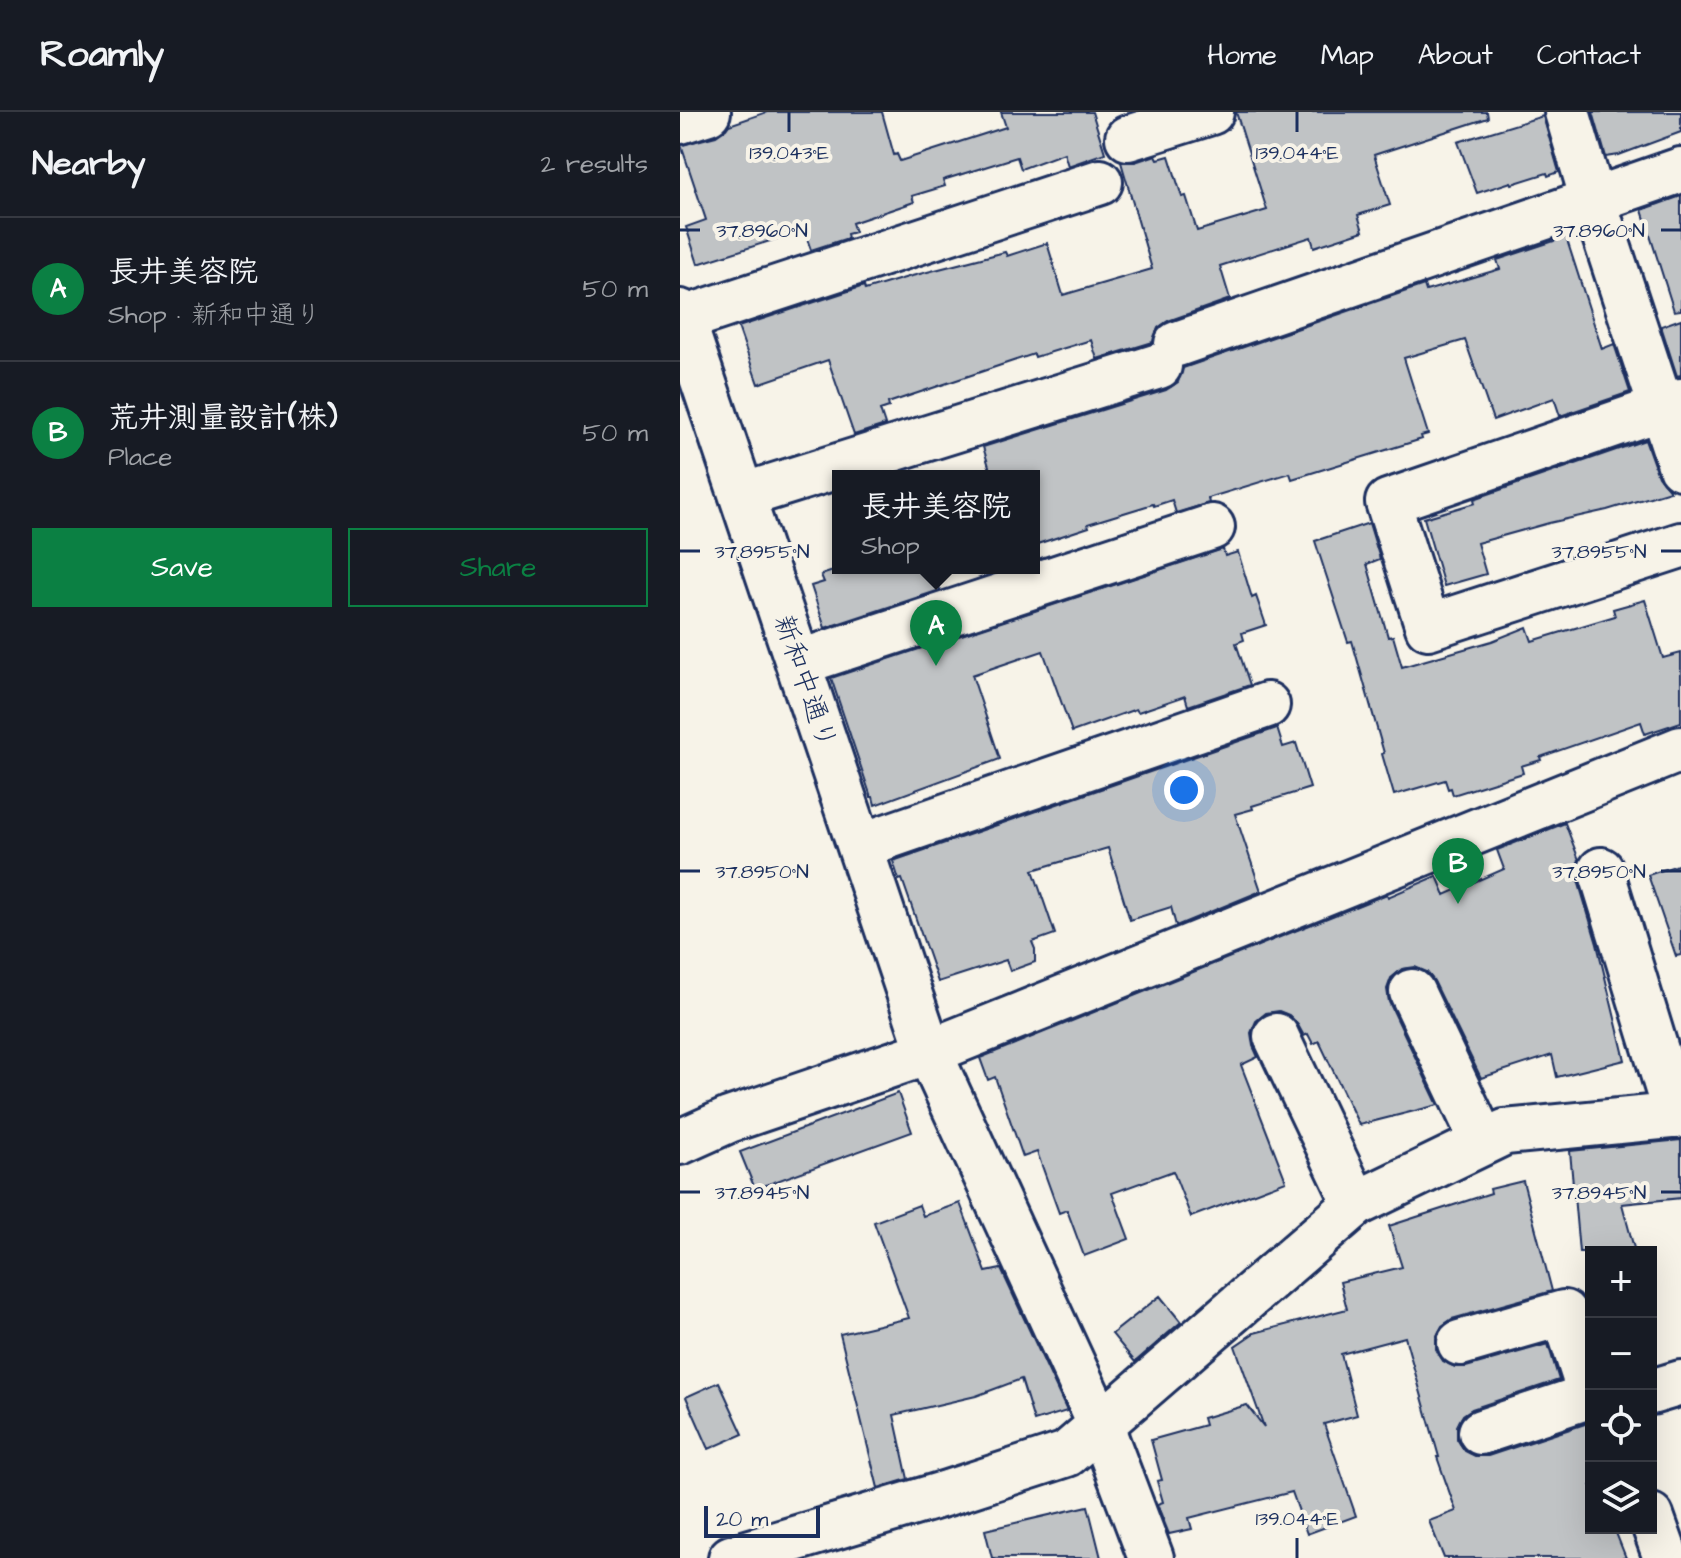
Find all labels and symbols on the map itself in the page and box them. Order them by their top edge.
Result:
text: 139.043°E [749,139,829,167]
text: 139.044°E [1255,139,1339,167]
text: 37.8960°N [716,217,808,245]
text: 37.8960°N [1553,217,1645,245]
text: 37.8955°N [715,538,809,566]
text: 37.8955°N [1552,538,1646,566]
pin: A [910,600,962,666]
street label: 新和中通り [764,609,846,755]
your location [1164,770,1204,810]
pin: B [1432,838,1484,904]
text: 37.8950°N [715,858,809,886]
text: 37.8950°N [1552,858,1646,886]
text: 37.8945°N [715,1179,809,1207]
text: 37.8945°N [1552,1179,1646,1207]
scale bar [704,1502,820,1538]
text: 139.044°E [1255,1505,1339,1533]

